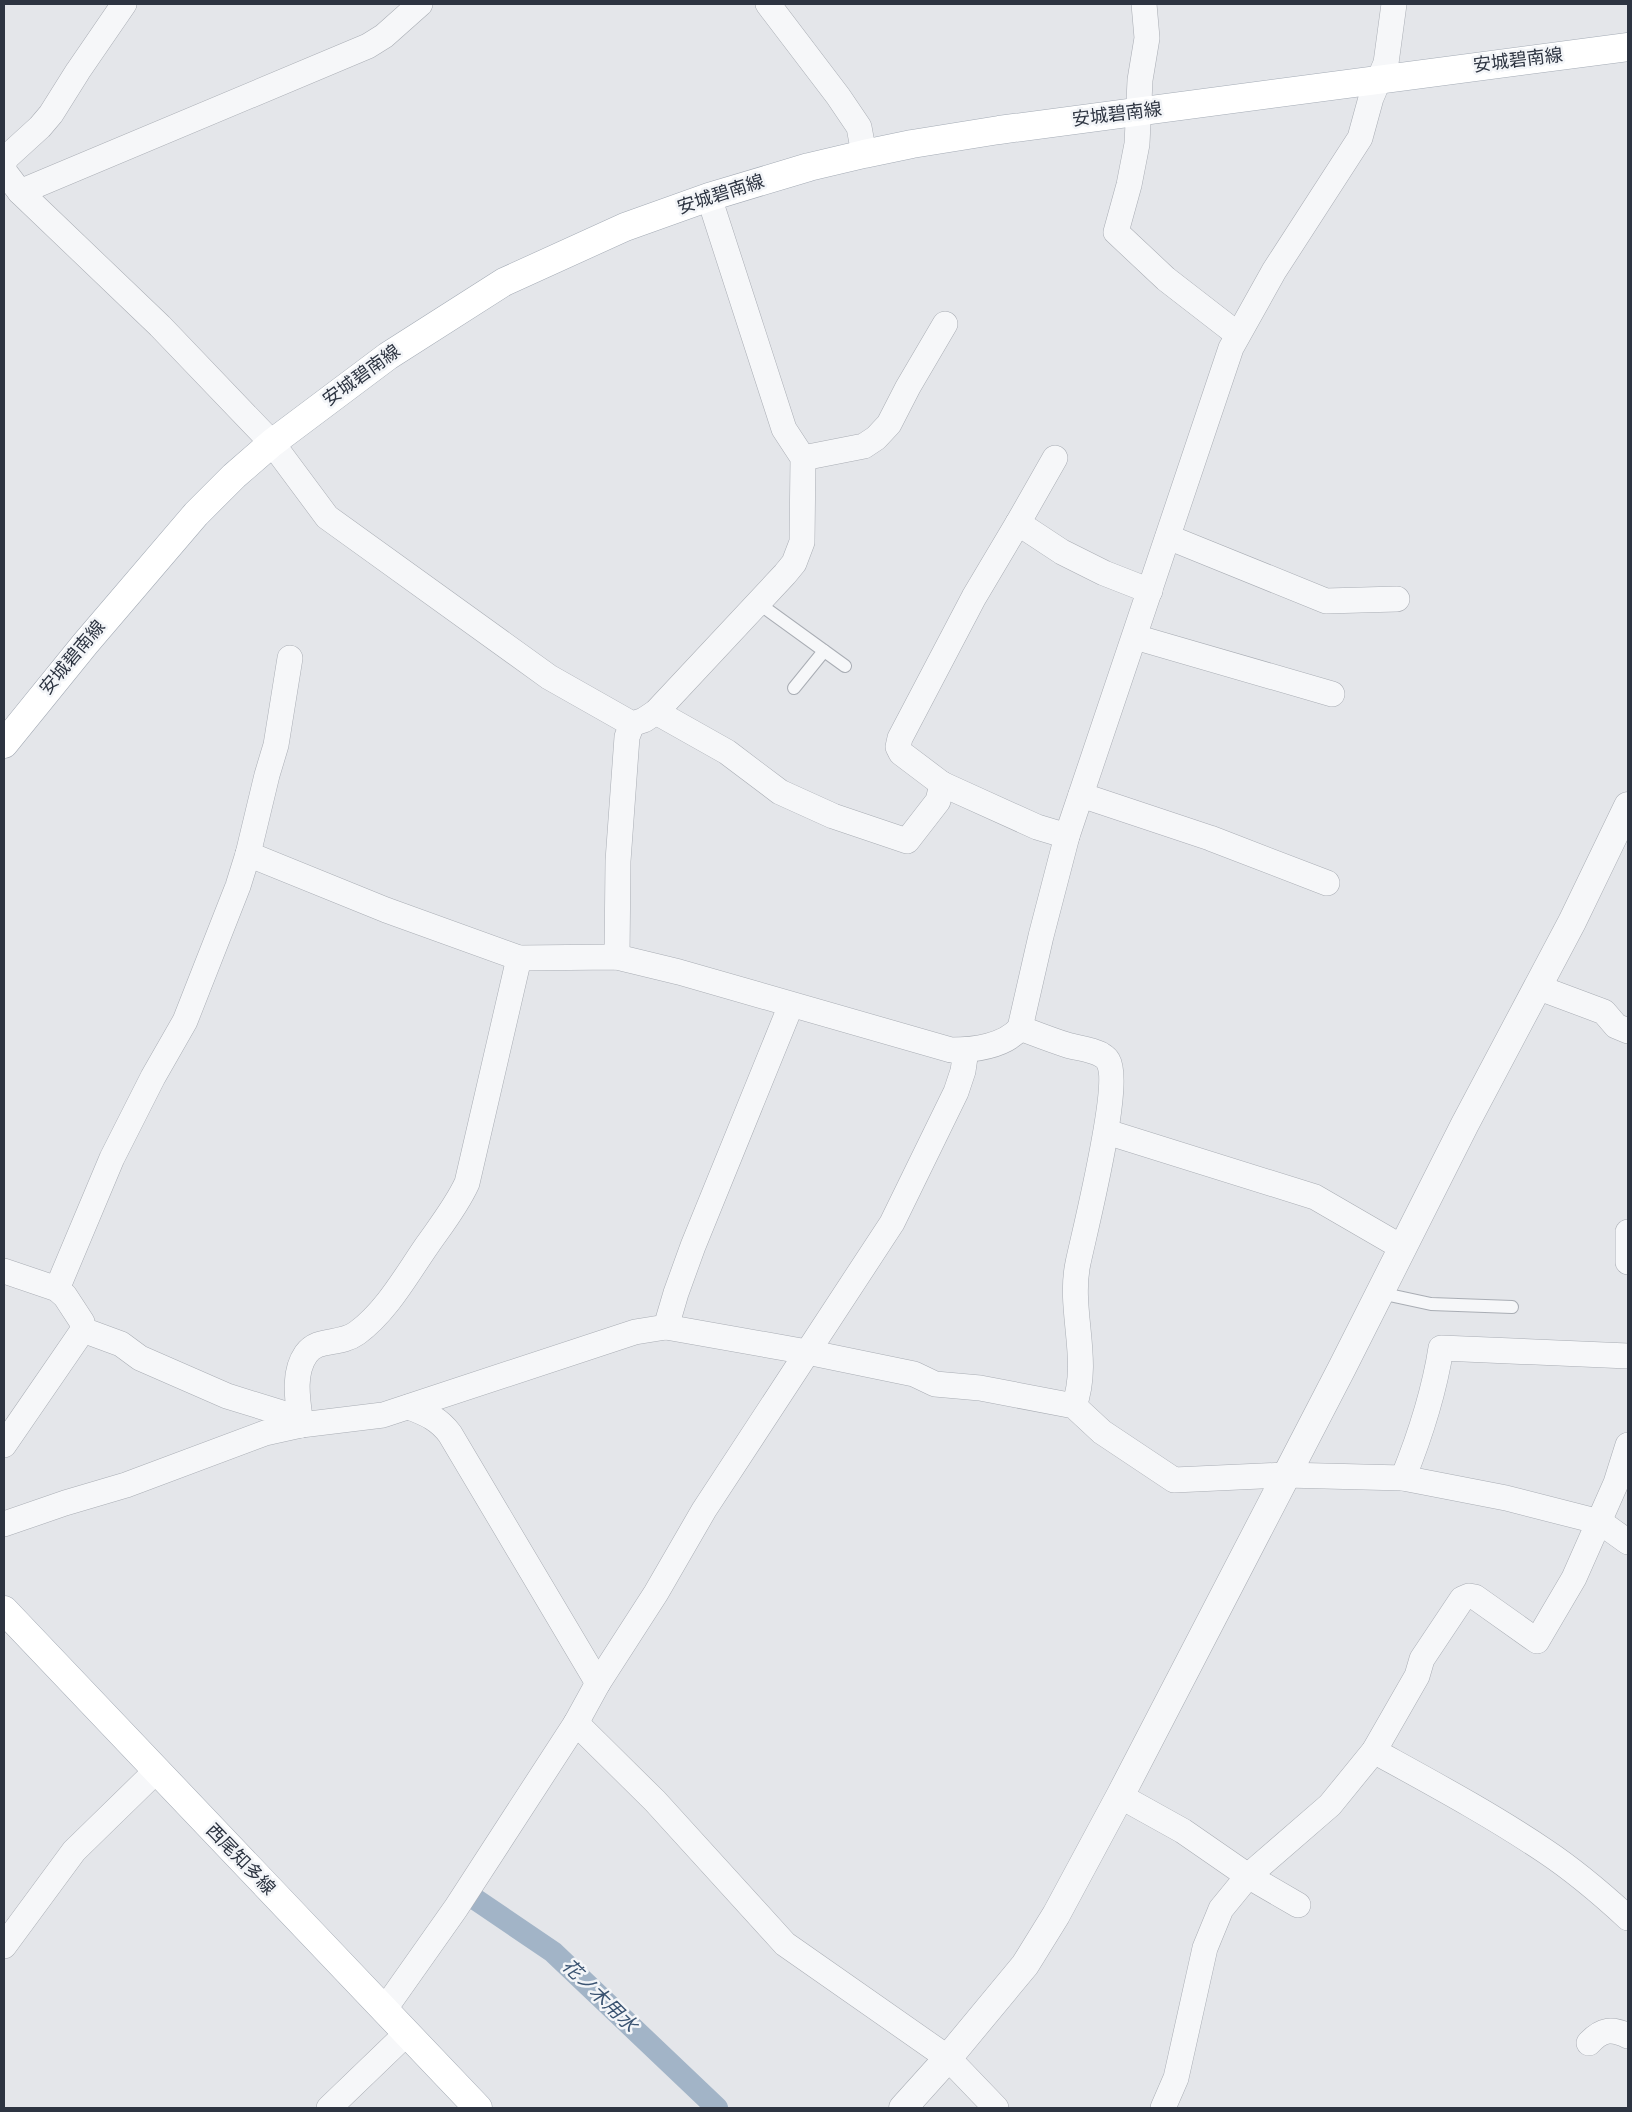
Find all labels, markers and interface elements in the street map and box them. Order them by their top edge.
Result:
street label: 安城碧南線 [1472,45,1564,75]
street label: 安城碧南線 [1071,99,1163,129]
street label: 安城碧南線 [675,171,767,217]
street label: 安城碧南線 [319,341,404,410]
street label: 安城碧南線 [36,616,109,698]
street label: 西尾知多線 [202,1820,279,1899]
water label: 花ノ木用水 [558,1955,642,2037]

